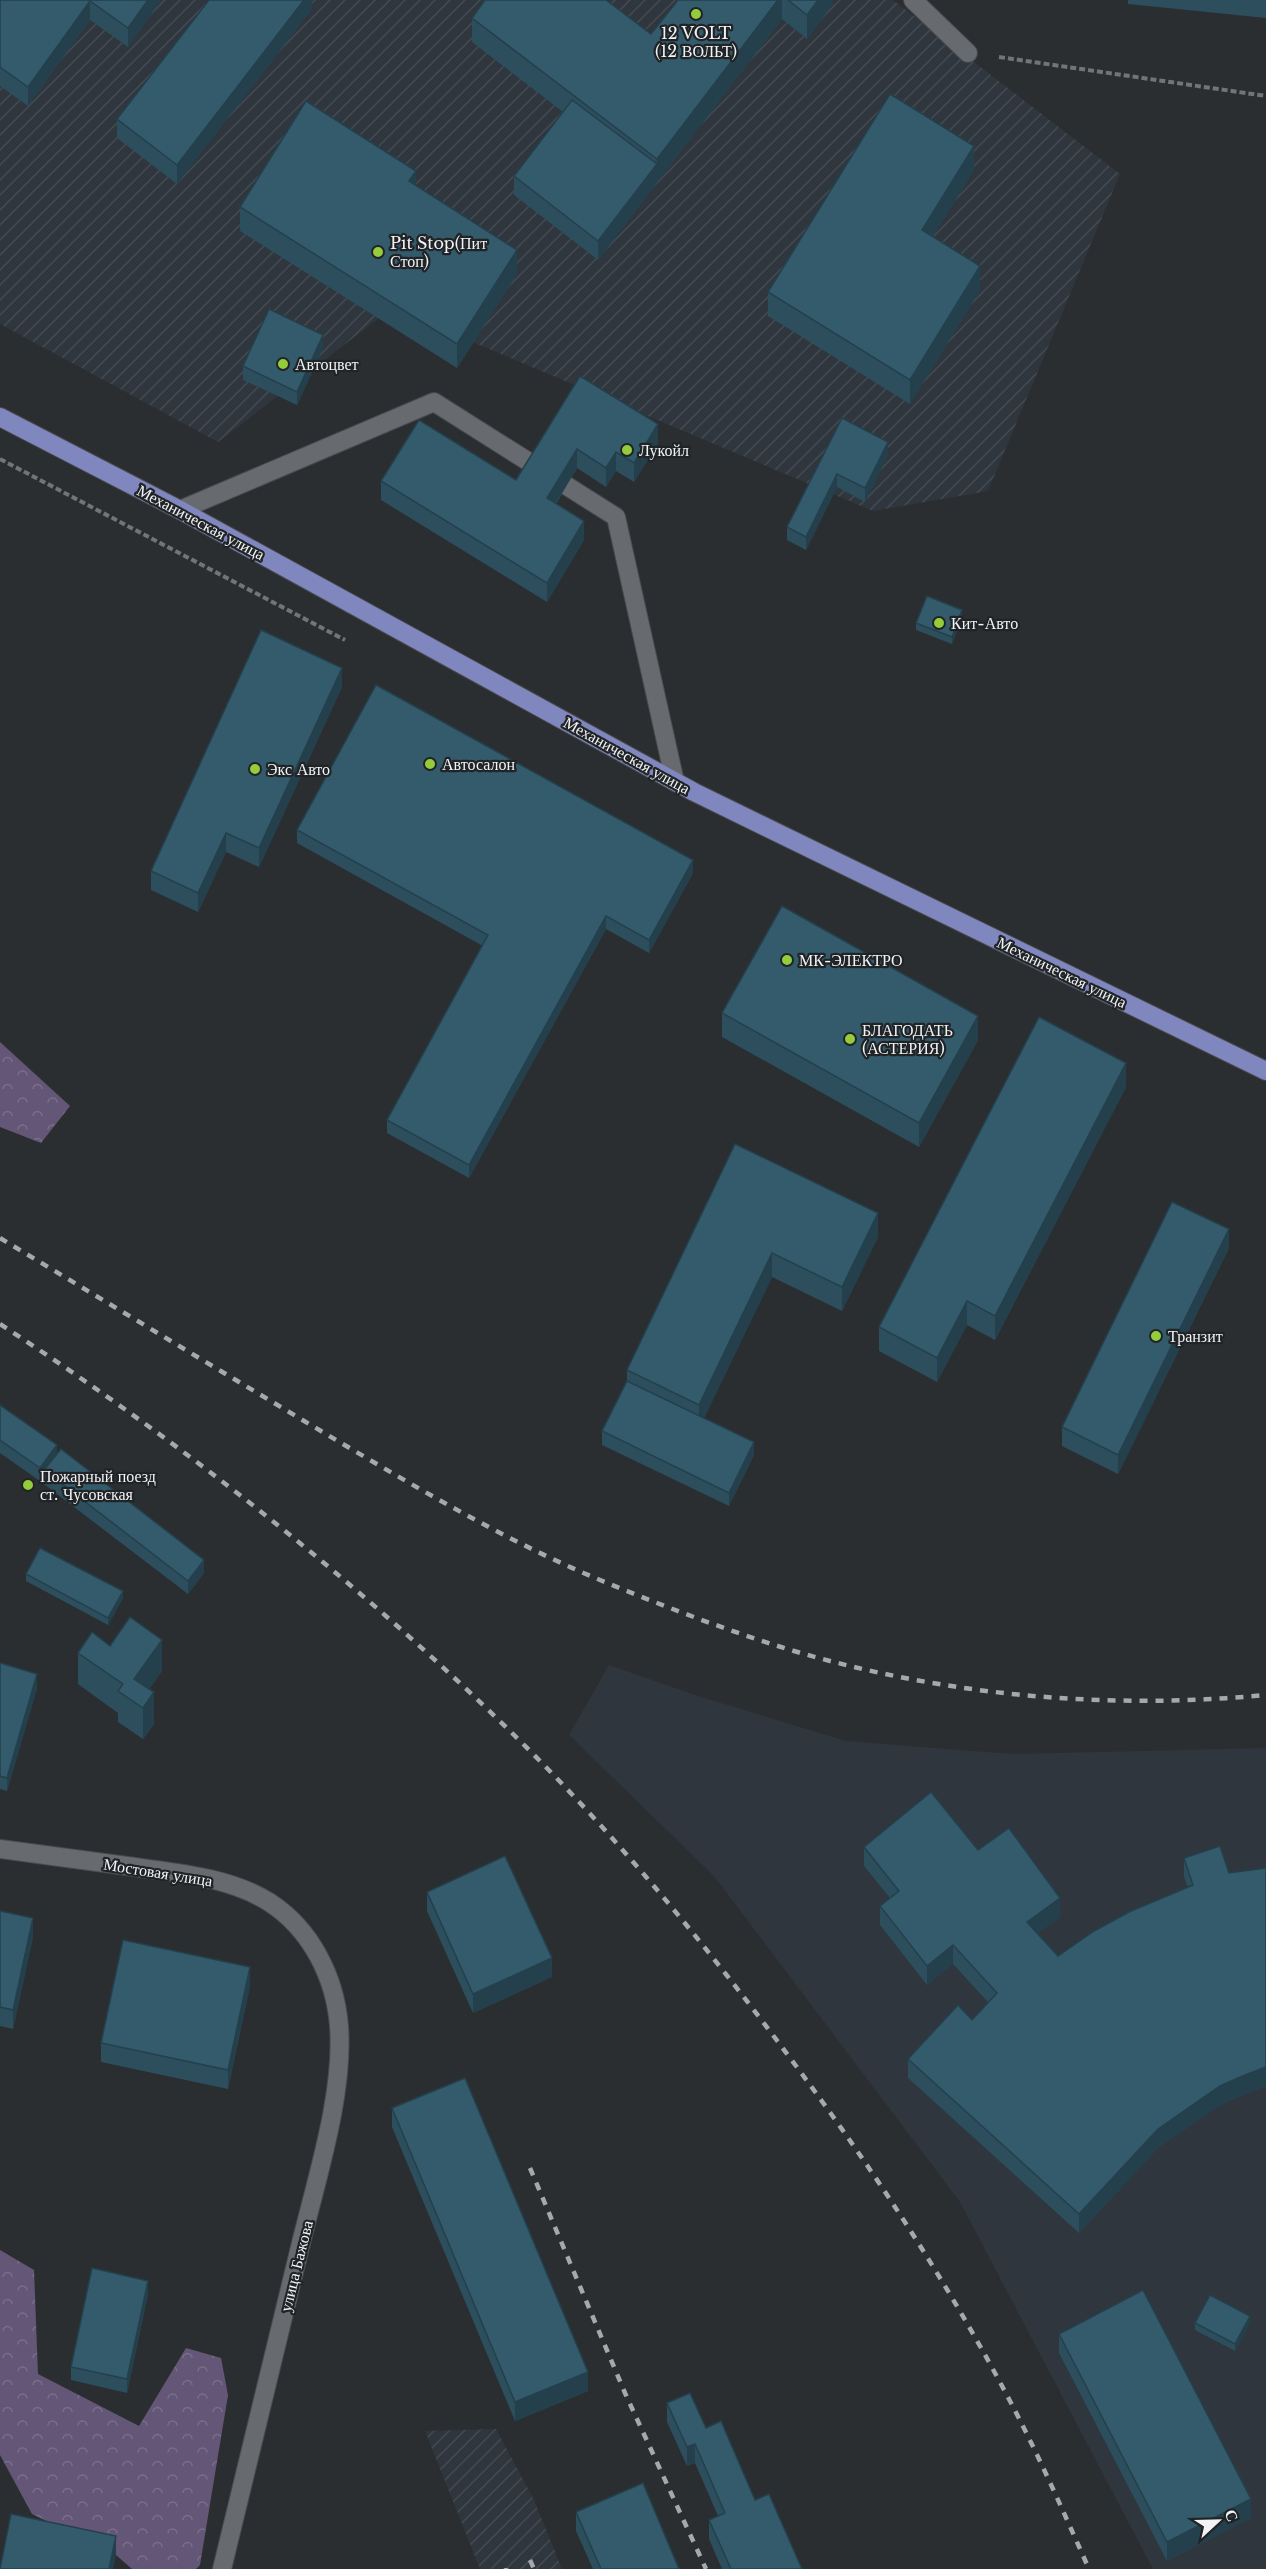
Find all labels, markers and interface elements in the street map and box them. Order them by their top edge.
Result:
marker: 12 VOLT (12 ВОЛЬТ) [689,7,703,21]
place label: 12 VOLT (12 ВОЛЬТ) [655,23,737,61]
place label: Pit Stop(Пит Стоп) [390,233,487,271]
marker: Pit Stop(Пит Стоп) [371,245,385,259]
place label: Автоцвет [295,354,359,374]
marker: Автоцвет [276,357,290,371]
place label: Лукойл [639,440,689,460]
marker: Лукойл [620,443,634,457]
street label: Механическая улица [134,480,268,564]
place label: Кит-Авто [951,613,1018,633]
marker: Кит-Авто [932,616,946,630]
street label: Механическая улица [560,712,694,798]
place label: Автосалон [442,754,515,774]
marker: Автосалон [423,757,437,771]
place label: Экс Авто [267,759,330,779]
marker: Экс Авто [248,762,262,776]
street label: Механическая улица [994,932,1130,1012]
place label: МК-ЭЛЕКТРО [799,950,903,970]
marker: МК-ЭЛЕКТРО [780,953,794,967]
place label: БЛАГОДАТЬ (АСТЕРИЯ) [862,1020,953,1058]
marker: БЛАГОДАТЬ (АСТЕРИЯ) [843,1032,857,1046]
place label: Транзит [1168,1326,1223,1346]
marker: Транзит [1149,1329,1163,1343]
place label: Пожарный поезд ст. Чусовская [40,1466,156,1504]
marker: Пожарный поезд ст. Чусовская [21,1478,35,1492]
street label: Мостовая улица [102,1854,214,1890]
street label: улица Бажова [275,2218,317,2314]
north arrow [1188,2491,1248,2551]
text: С [1220,2506,1243,2524]

